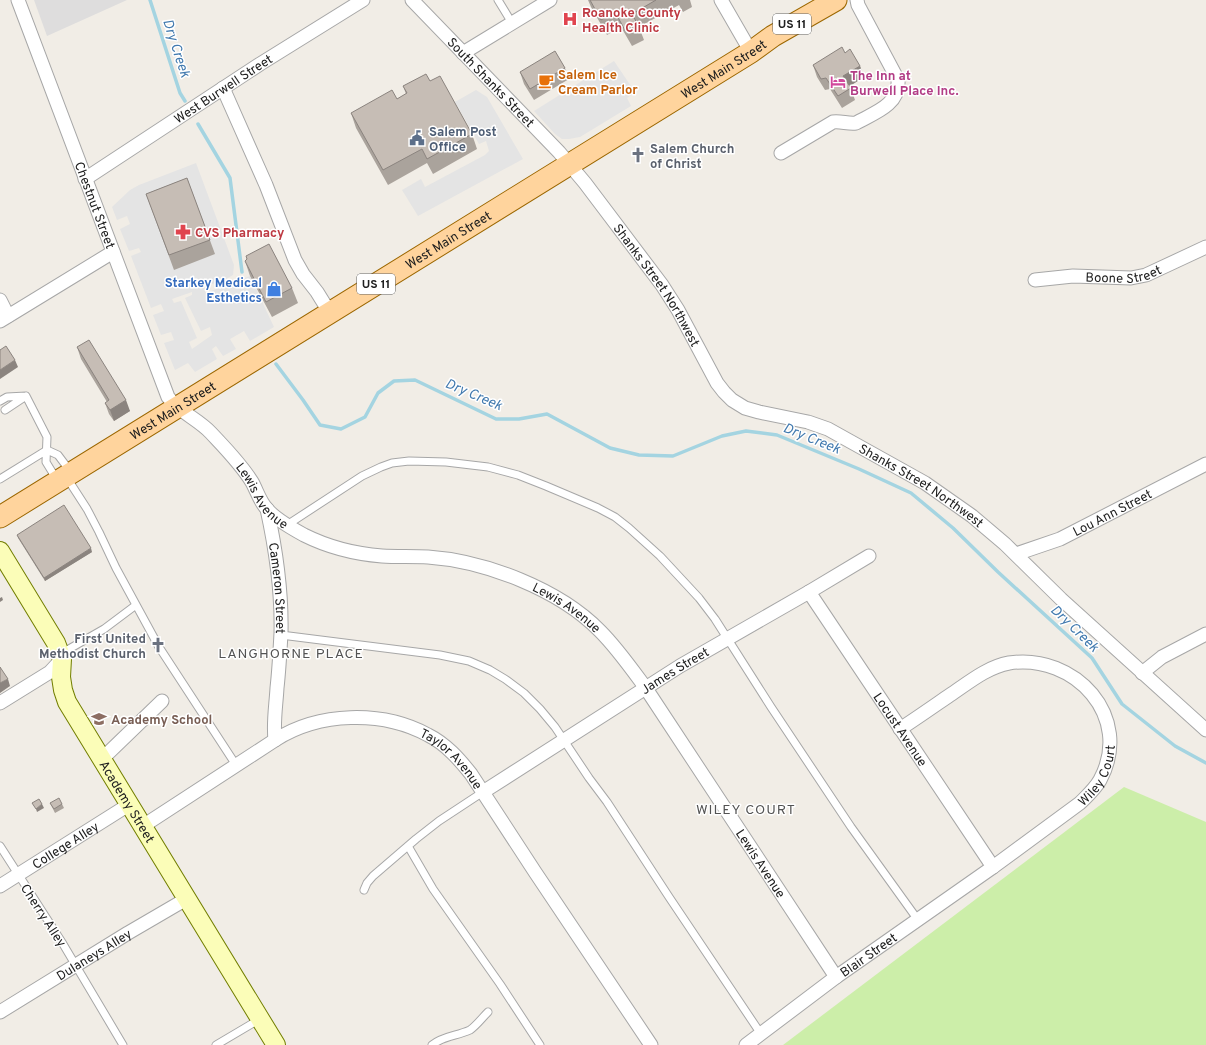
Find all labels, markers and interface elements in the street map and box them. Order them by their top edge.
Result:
place label: Roanoke County Health Clinic [582,6,682,37]
hospital icon: Roanoke County Health Clinic [561,10,579,28]
road number: US 11 [773,14,811,34]
water label: Dry Creek [158,17,193,81]
street label: South Shanks Street [443,35,537,132]
street label: West Main Street [679,37,770,103]
street label: West Burwell Street [172,52,276,128]
place label: Salem Ice Cream Parlor [558,68,638,99]
place label: The Inn at Burwell Place Inc. [850,69,959,100]
cafe icon: Salem Ice Cream Parlor [537,72,555,90]
hotel icon: The Inn at Burwell Place Inc. [829,73,847,91]
place label: Salem Post Office [429,125,497,156]
public building icon: Salem Post Office [408,129,426,147]
place label: Salem Church of Christ [650,142,734,173]
church icon: Salem Church of Christ [629,146,647,164]
street label: Chestnut Street [70,160,117,251]
street label: West Main Street [403,209,495,274]
street label: Shanks Street Northwest [609,221,702,350]
pharmacy icon: CVS Pharmacy [174,223,192,241]
place label: CVS Pharmacy [195,226,285,242]
street label: Boone Street [1085,263,1165,288]
road number: US 11 [357,274,395,294]
place label: Starkey Medical Esthetics [165,276,262,307]
shop icon: Starkey Medical Esthetics [265,280,283,298]
water label: Dry Creek [442,376,505,415]
street label: West Main Street [128,379,220,444]
water label: Dry Creek [780,420,843,459]
street label: Shanks Street Northwest [855,442,986,532]
street label: Lewis Avenue [231,460,290,533]
street label: Lou Ann Street [1071,487,1155,541]
street label: Cameron Street [264,541,287,634]
street label: Lewis Avenue [529,580,603,637]
water label: Dry Creek [1046,602,1102,657]
place label: First United Methodist Church [39,632,146,663]
church icon: First United Methodist Church [149,636,167,654]
street label: James Street [638,645,713,699]
district label: LANGHORNE PLACE [218,646,364,663]
street label: Locust Avenue [869,690,929,770]
school or university icon: Academy School [90,710,108,728]
place label: Academy School [111,713,212,729]
street label: Taylor Avenue [417,726,485,793]
street label: Wiley Court [1075,744,1120,810]
street label: Academy Street [95,758,157,847]
district label: WILEY COURT [696,802,796,819]
street label: College Alley [30,820,103,874]
street label: Lewis Avenue [731,827,788,902]
street label: Cherry Alley [16,882,69,951]
street label: Dulaneys Alley [54,927,135,985]
street label: Blair Street [838,931,901,982]

